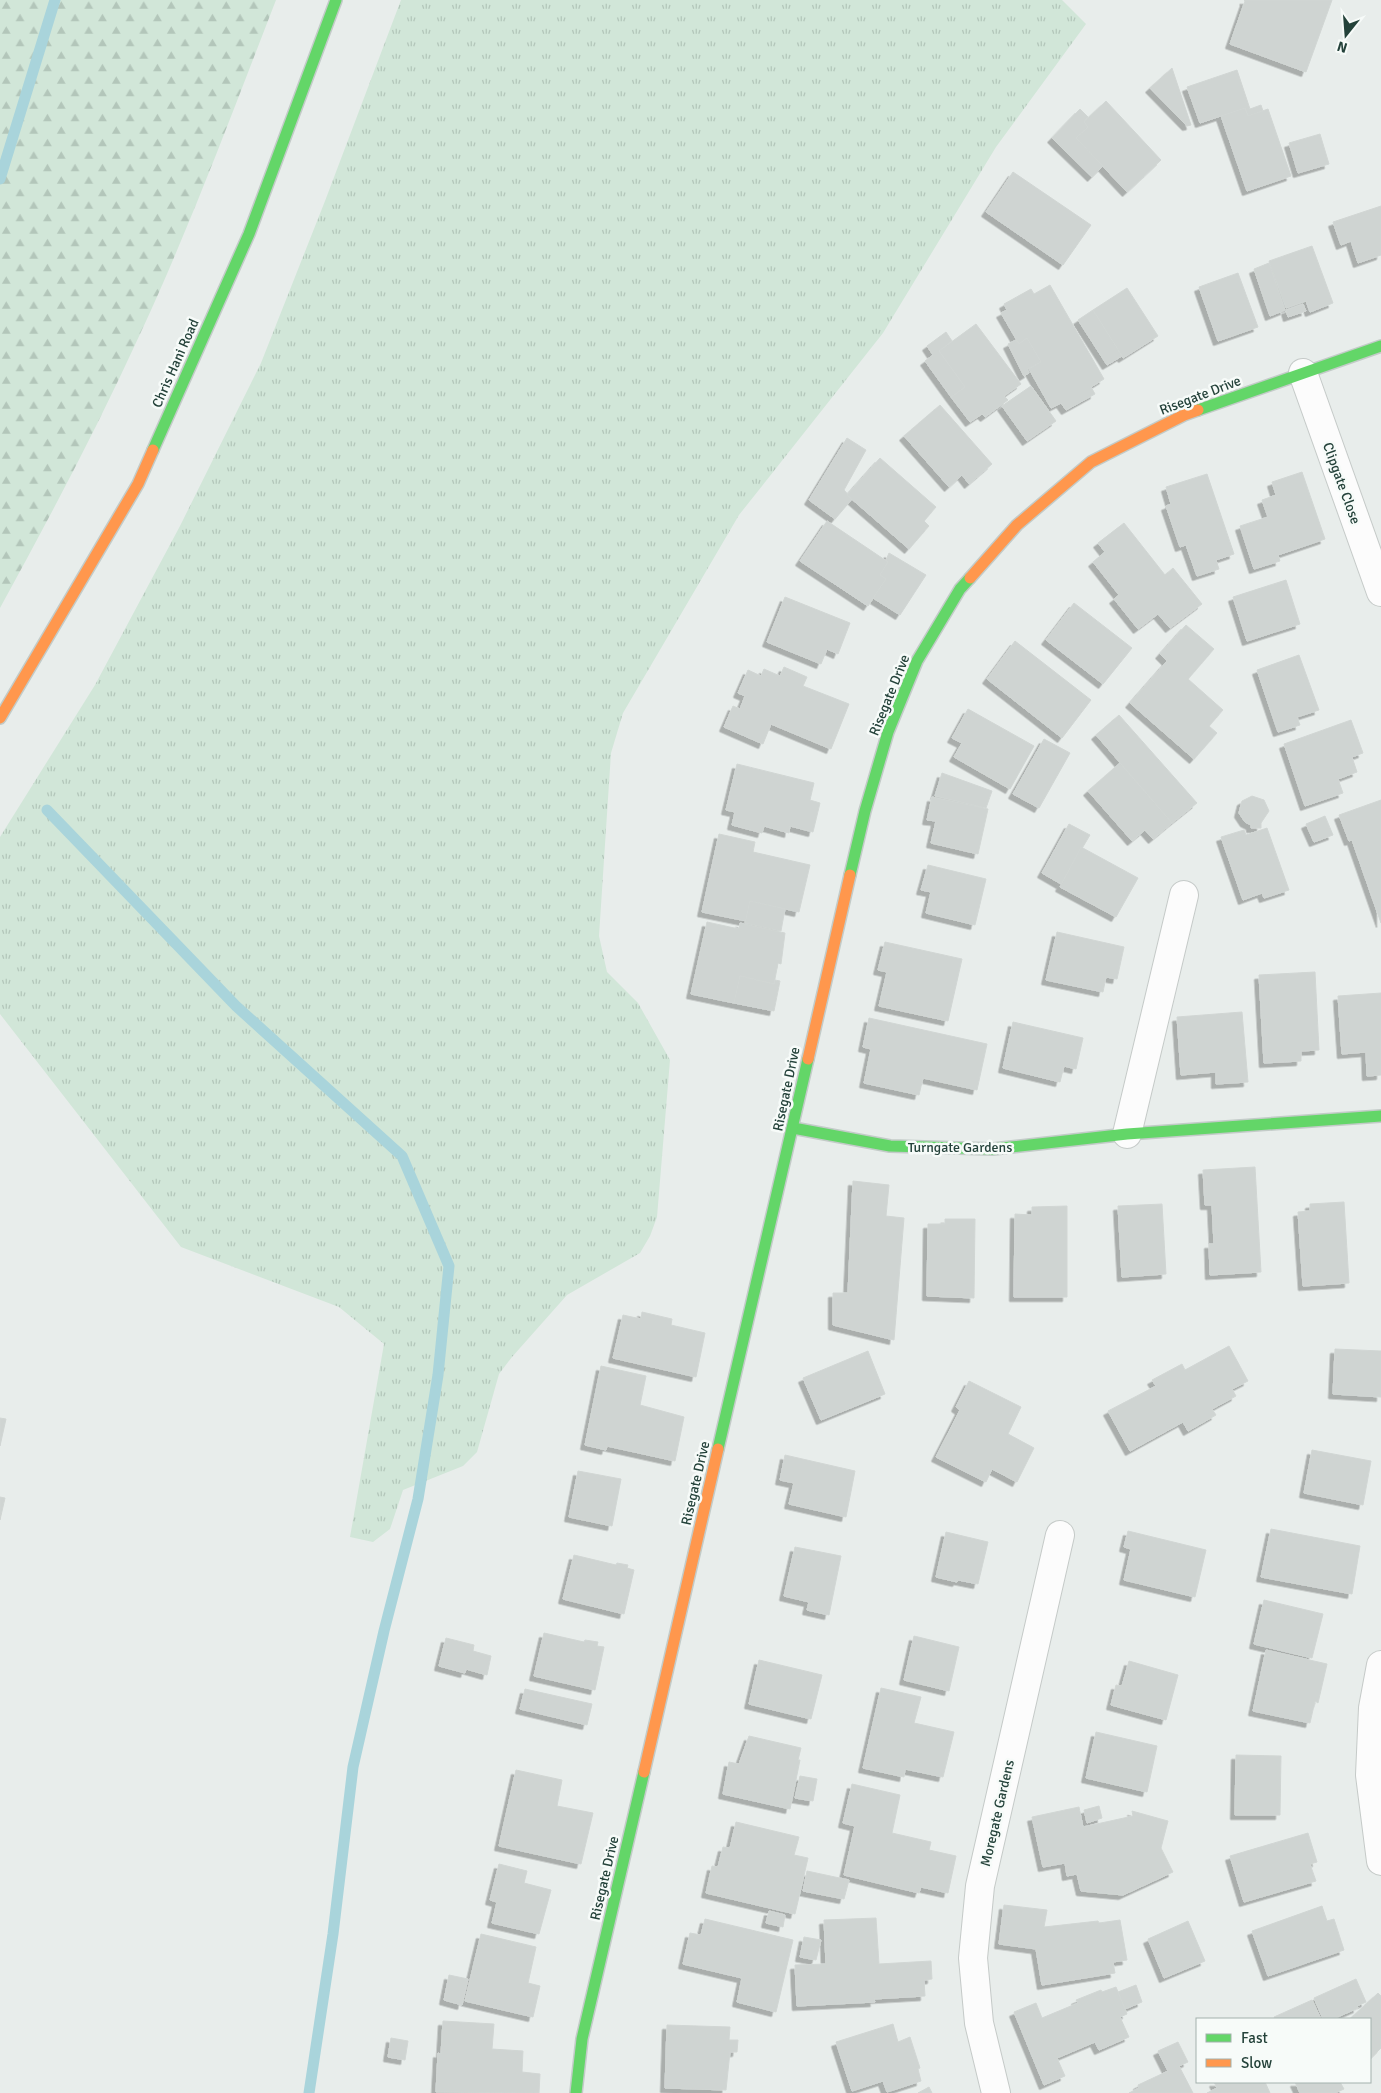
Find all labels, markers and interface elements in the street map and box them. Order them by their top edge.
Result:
north arrow [1321,10,1371,60]
text: N [1335,37,1349,57]
street label: Chris Hani Road [148,316,203,410]
street label: Risegate Drive [1157,372,1243,419]
street label: Clipgate Close [1319,440,1364,526]
street label: Risegate Drive [866,652,913,738]
street label: Risegate Drive [769,1045,804,1133]
street label: Turngate Gardens [908,1139,1012,1156]
street label: Risegate Drive [678,1439,713,1527]
street label: Moregate Gardens [977,1758,1018,1868]
street label: Risegate Drive [587,1834,622,1922]
legend [1196,2018,1371,2083]
text: Fast [1241,2029,1268,2047]
text: Slow [1241,2054,1272,2072]

